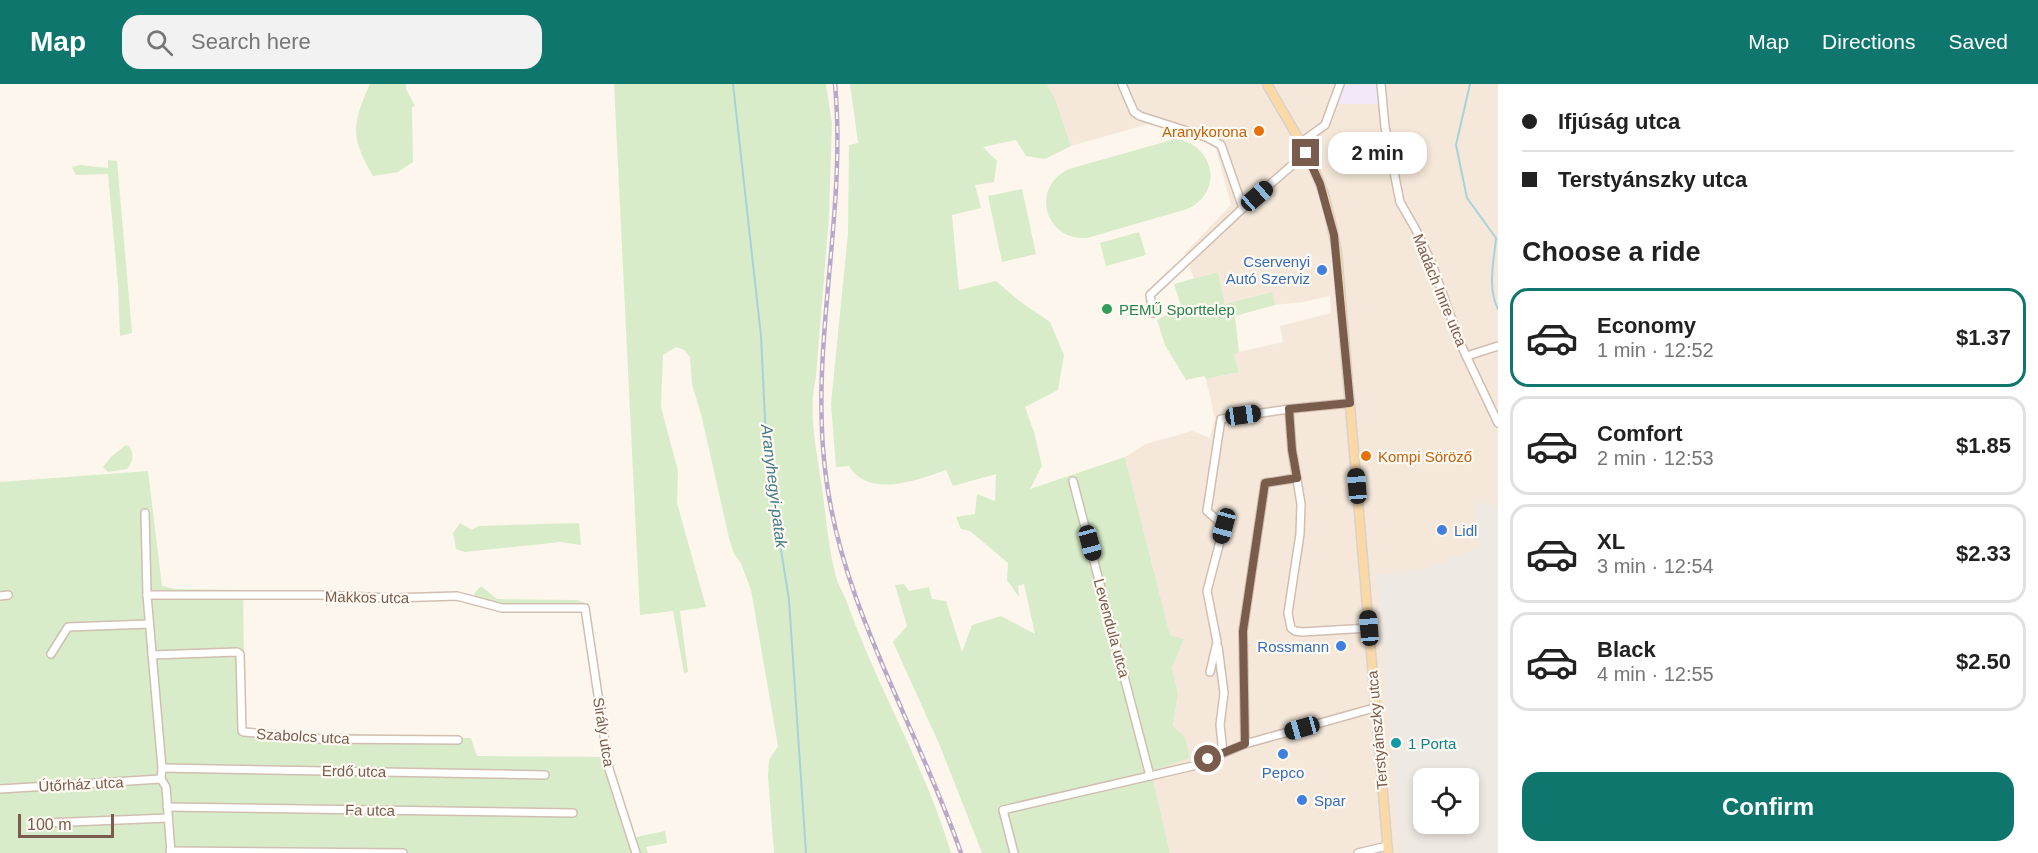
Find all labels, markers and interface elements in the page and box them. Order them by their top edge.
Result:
search box [122,15,542,69]
text: Map [30,26,86,57]
icon: search [143,26,176,59]
text: Search here [191,29,311,54]
text: Map [1748,30,1789,53]
text: Directions [1822,30,1915,53]
text: Saved [1948,30,2008,53]
text: Ifjúság utca [1558,109,1680,134]
place label: Aranykorona [1162,123,1248,140]
marker: Aranykorona [1252,124,1266,138]
callout: 2 min [1327,132,1426,174]
route end [1292,139,1319,166]
text: 2 min [1351,142,1404,164]
text: Terstyánszky utca [1558,167,1747,192]
car [1238,177,1276,215]
street label: Madách Imre utca [1410,231,1471,349]
text: Choose a ride [1522,237,1701,267]
place label: Cservenyi Autó Szerviz [1226,253,1310,287]
marker: Cservenyi Autó Szerviz [1315,263,1329,277]
place label: PEMŰ Sporttelep [1119,301,1235,318]
marker: PEMŰ Sporttelep [1100,302,1114,316]
icon: car [1525,311,1579,365]
text: Economy [1597,313,1696,338]
text: $1.37 [1956,325,2011,350]
text: 1 min · 12:52 [1597,339,1714,361]
car [1224,404,1262,426]
icon: car [1525,419,1579,473]
text: Comfort [1597,421,1683,446]
water label: Aranyhegyi-patak [758,422,790,550]
text: $1.85 [1956,433,2011,458]
text: 2 min · 12:53 [1597,447,1714,469]
place label: Kompi Söröző [1378,448,1472,465]
marker: Kompi Söröző [1359,449,1373,463]
car [1346,467,1368,505]
car [1211,506,1237,546]
place label: Lidl [1454,522,1477,539]
car [1077,523,1103,563]
marker: Lidl [1435,523,1449,537]
icon: car [1525,527,1579,581]
text: XL [1597,529,1625,554]
text: $2.33 [1956,541,2011,566]
text: 3 min · 12:54 [1597,555,1714,577]
street label: Levendula utca [1091,577,1134,680]
street label: Makkos utca [325,588,410,606]
car [1358,609,1380,647]
icon: car [1525,635,1579,689]
text: Black [1597,637,1656,662]
place label: Rossmann [1257,638,1329,655]
marker: Rossmann [1334,639,1348,653]
text: $2.50 [1956,649,2011,674]
text: 4 min · 12:55 [1597,663,1714,685]
street label: Terstyánszky utca [1363,669,1391,790]
street label: Sirály utca [590,696,618,769]
car [1282,714,1322,742]
street label: Szabolcs utca [256,725,351,747]
place label: 1 Porta [1408,735,1457,752]
marker: 1 Porta [1389,736,1403,750]
route start [1194,745,1221,772]
marker: Pepco [1276,747,1290,761]
street label: Erdő utca [322,762,387,780]
place label: Pepco [1262,764,1304,781]
map controls [1413,768,1479,834]
button: locate [1413,768,1479,834]
button: Confirm [1522,772,2014,841]
street label: Útőrház utca [38,773,125,795]
place label: Spar [1314,792,1346,809]
marker: Spar [1295,793,1309,807]
street label: Fa utca [345,801,396,819]
scale bar [18,811,114,838]
text: 100 m [27,816,71,833]

